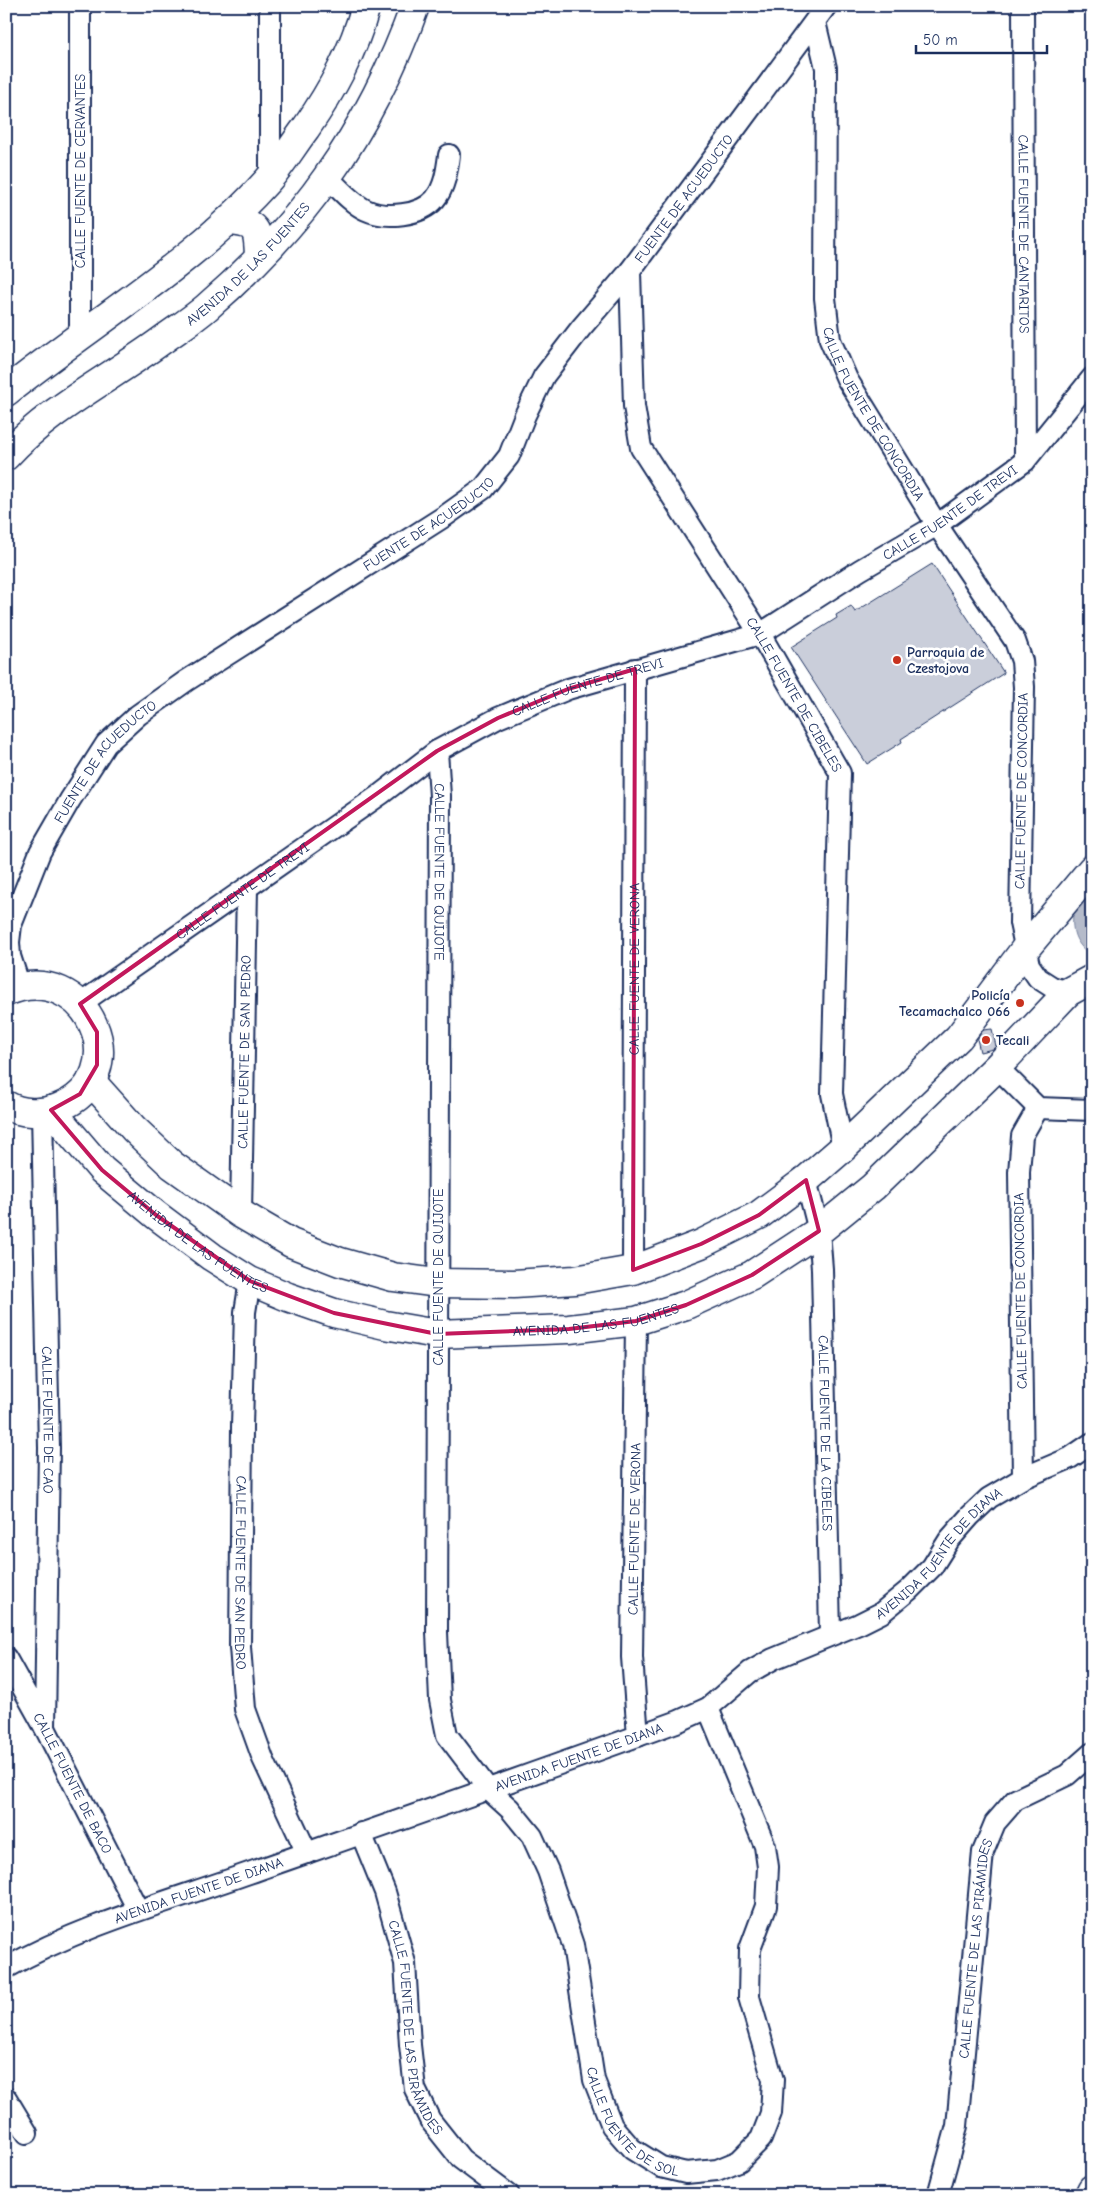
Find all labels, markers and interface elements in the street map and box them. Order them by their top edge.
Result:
scale bar [916,22,1047,54]
text: 50 m [923,31,958,49]
street label: CALLE FUENTE DE CERVANTES [72,74,89,268]
street label: FUENTE DE ACUEDUCTO [631,131,737,266]
street label: CALLE FUENTE DE CANTARITOS [1015,134,1032,334]
street label: AVENIDA DE LAS FUENTES [183,199,314,330]
street label: CALLE FUENTE DE CONCORDIA [820,326,928,504]
street label: CALLE FUENTE DE TREVI [880,461,1021,564]
street label: FUENTE DE ACUEDUCTO [360,474,498,575]
street label: CALLE FUENTE DE CIBELES [742,614,846,775]
place label: Parroquia de Czestojova [907,644,984,677]
street label: CALLE FUENTE DE TREVI [509,654,665,720]
marker: Parroquia de Czestojova [891,654,903,666]
street label: CALLE FUENTE DE CONCORDIA [1011,693,1032,889]
street label: FUENTE DE ACUEDUCTO [51,697,160,826]
street label: CALLE FUENTE DE QUIJOTE [430,783,448,961]
street label: CALLE FUENTE DE TREVI [173,839,313,944]
street label: CALLE FUENTE DE VERONA [626,883,643,1055]
street label: CALLE FUENTE DE SAN PEDRO [234,955,255,1149]
place label: Policía Tecamachalco 066 [899,987,1010,1020]
marker: Policía Tecamachalco 066 [1014,997,1026,1009]
place label: Tecali [996,1032,1030,1049]
marker: Tecali [980,1034,992,1046]
street label: AVENIDA DE LAS FUENTES [124,1187,271,1297]
street label: CALLE FUENTE DE QUIJOTE [430,1188,447,1366]
street label: CALLE FUENTE DE CONCORDIA [1010,1193,1031,1389]
street label: AVENIDA DE LAS FUENTES [512,1300,681,1340]
street label: CALLE FUENTE DE LA CIBELES [814,1335,836,1532]
street label: CALLE FUENTE DE CAO [38,1346,57,1494]
street label: CALLE FUENTE DE VERONA [624,1443,645,1615]
street label: CALLE FUENTE DE SAN PEDRO [231,1475,250,1670]
street label: AVENIDA FUENTE DE DIANA [873,1484,1005,1623]
street label: CALLE FUENTE DE BACO [29,1710,116,1857]
street label: AVENIDA FUENTE DE DIANA [493,1720,665,1795]
street label: CALLE FUENTE DE LAS PIRÁMIDES [955,1836,997,2059]
street label: AVENIDA FUENTE DE DIANA [112,1854,285,1927]
street label: CALLE FUENTE DE LAS PIRÁMIDES [384,1918,447,2139]
street label: CALLE FUENTE DE SOL [583,2066,681,2180]

